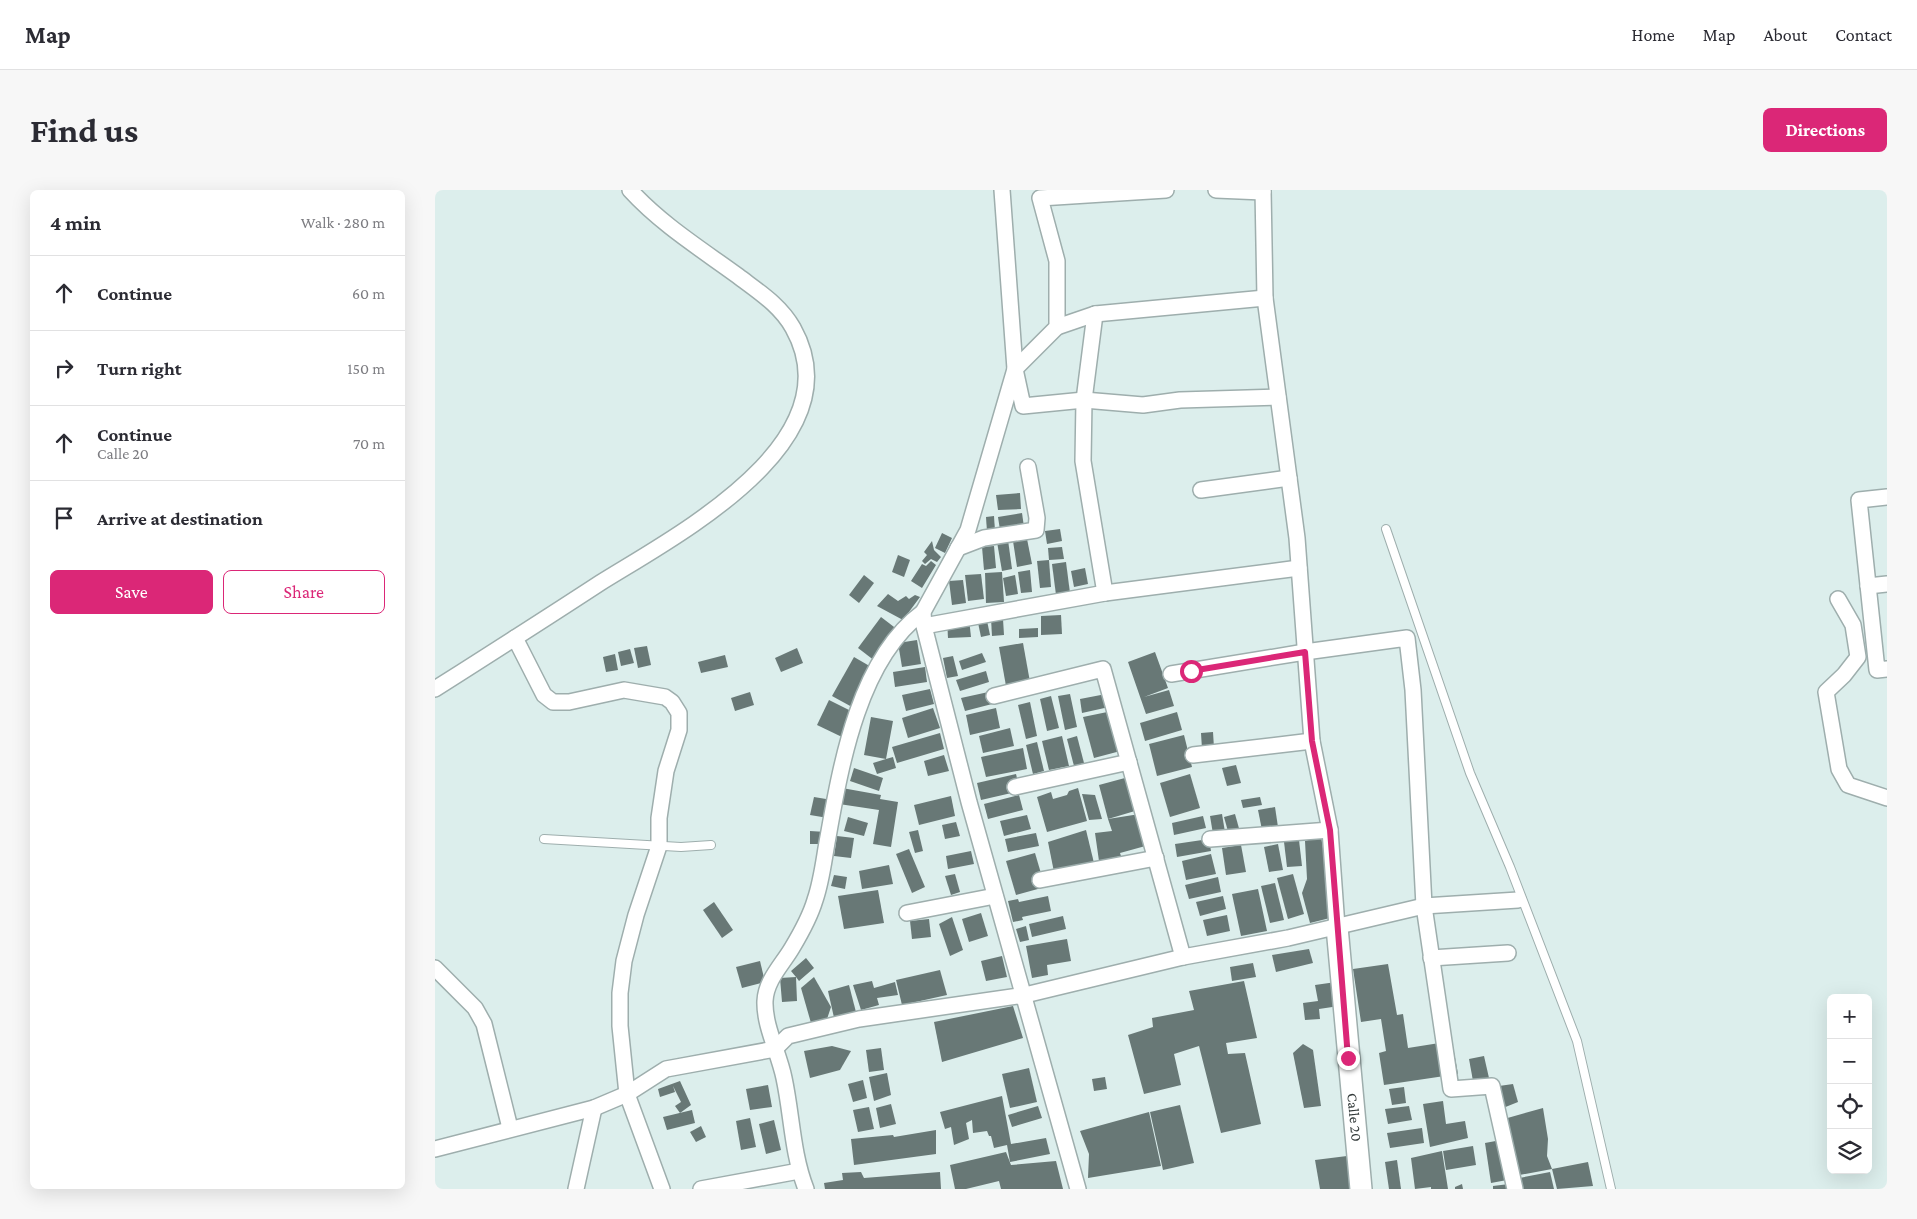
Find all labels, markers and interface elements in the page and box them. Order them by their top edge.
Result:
text: Map [25,21,71,48]
text: Home [1632,25,1675,45]
text: Map [1703,25,1735,45]
text: About [1763,25,1807,45]
text: Contact [1835,25,1892,45]
button: Directions [1763,108,1887,152]
text: Find us [30,111,138,150]
text: 4 min [50,211,101,235]
text: Walk · 280 m [301,214,385,231]
icon: ahead [50,279,78,307]
text: Continue [97,283,172,304]
text: 60 m [352,285,385,302]
icon: right [50,354,78,382]
text: Turn right [97,358,182,379]
text: 150 m [347,360,385,377]
text: Continue [97,424,172,445]
icon: ahead [50,429,78,457]
text: 70 m [353,435,385,452]
text: Calle 20 [97,445,149,462]
icon: arrive [50,504,78,532]
text: Arrive at destination [97,508,263,529]
button: Save [50,570,213,614]
button: Share [223,570,385,614]
route start [1180,660,1203,683]
map controls [1827,994,1872,1174]
button: + [1827,994,1872,1039]
button: − [1827,1039,1872,1084]
route end [1337,1047,1360,1070]
button: locate [1827,1084,1872,1129]
street label: Calle 20 [1344,1092,1365,1142]
button: layers [1827,1129,1872,1174]

